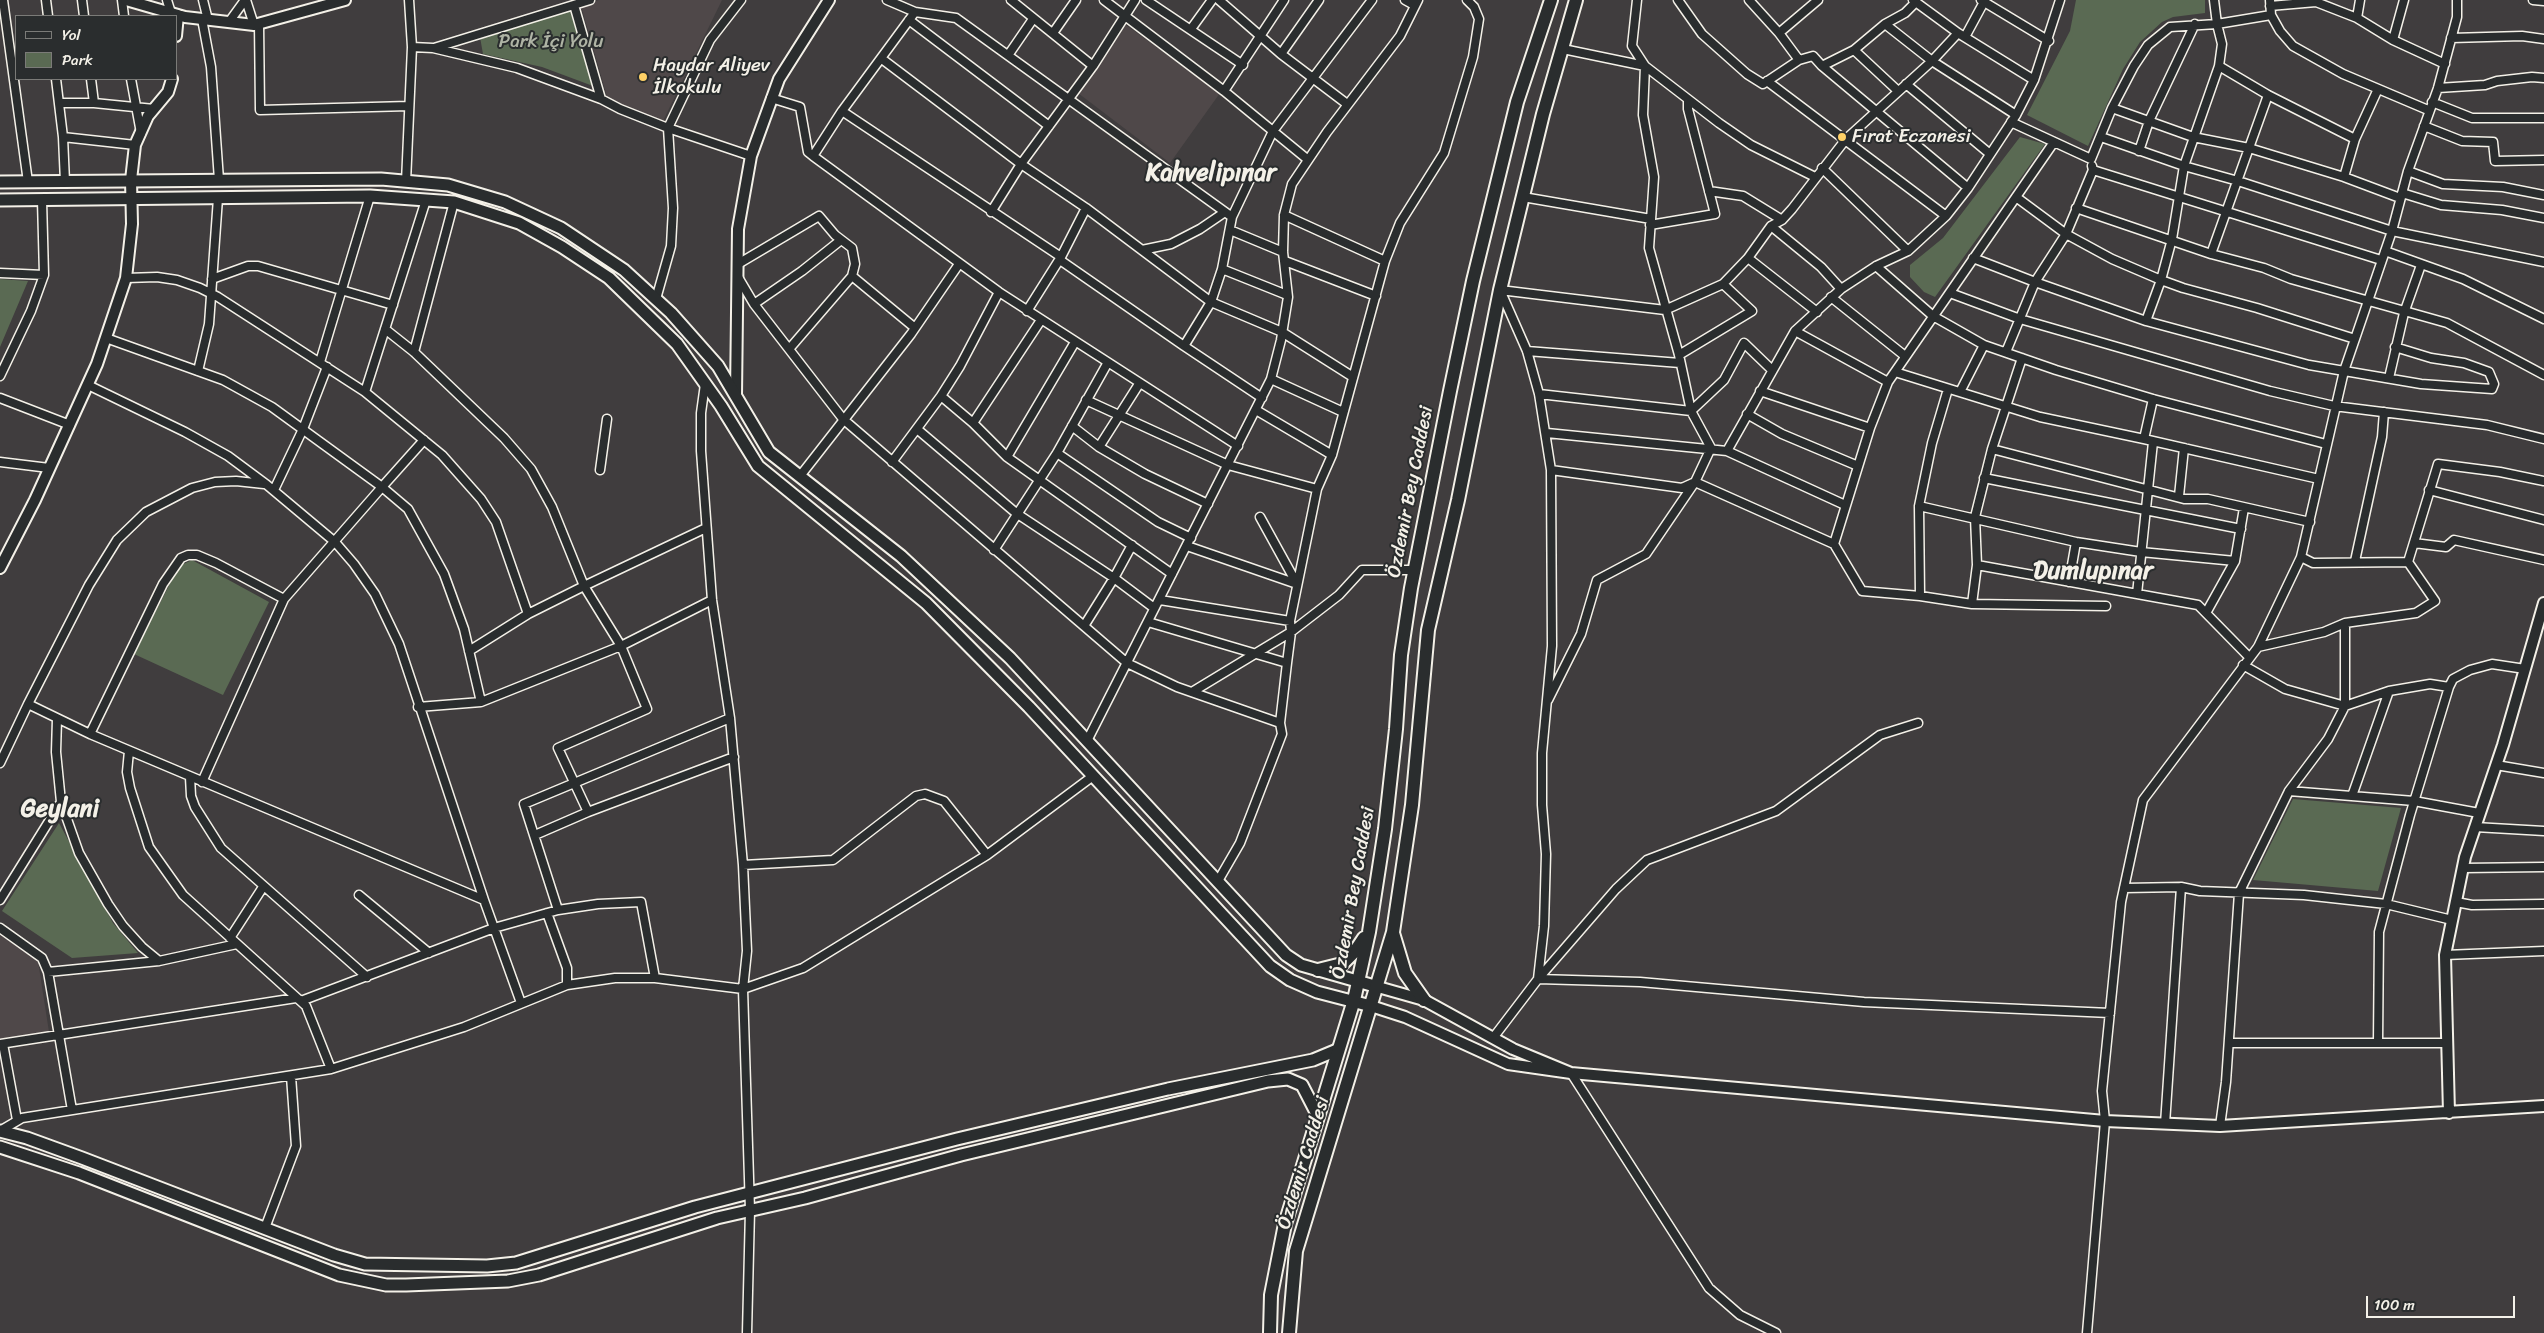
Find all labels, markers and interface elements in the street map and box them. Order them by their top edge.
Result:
legend [15,15,178,80]
text: Yol [62,22,81,48]
park label: Park İçi Yolu [499,31,603,53]
text: Park [62,47,93,73]
place label: Haydar Aliyev İlkokulu [653,55,770,99]
marker: Haydar Aliyev İlkokulu [637,71,649,83]
place label: Fırat Eczanesi [1852,126,1971,148]
marker: Fırat Eczanesi [1836,131,1848,143]
district label: Kahvelipınar [1146,160,1276,188]
street label: Özdemir Bey Caddesi [1383,404,1439,580]
district label: Dumlupınar [2033,558,2153,586]
district label: Geylani [21,796,99,824]
street label: Özdemir Bey Caddesi [1328,805,1380,981]
street label: Özdemir Caddesi [1273,1094,1335,1232]
scale bar [2369,1286,2518,1318]
text: 100 m [2374,1292,2415,1318]

